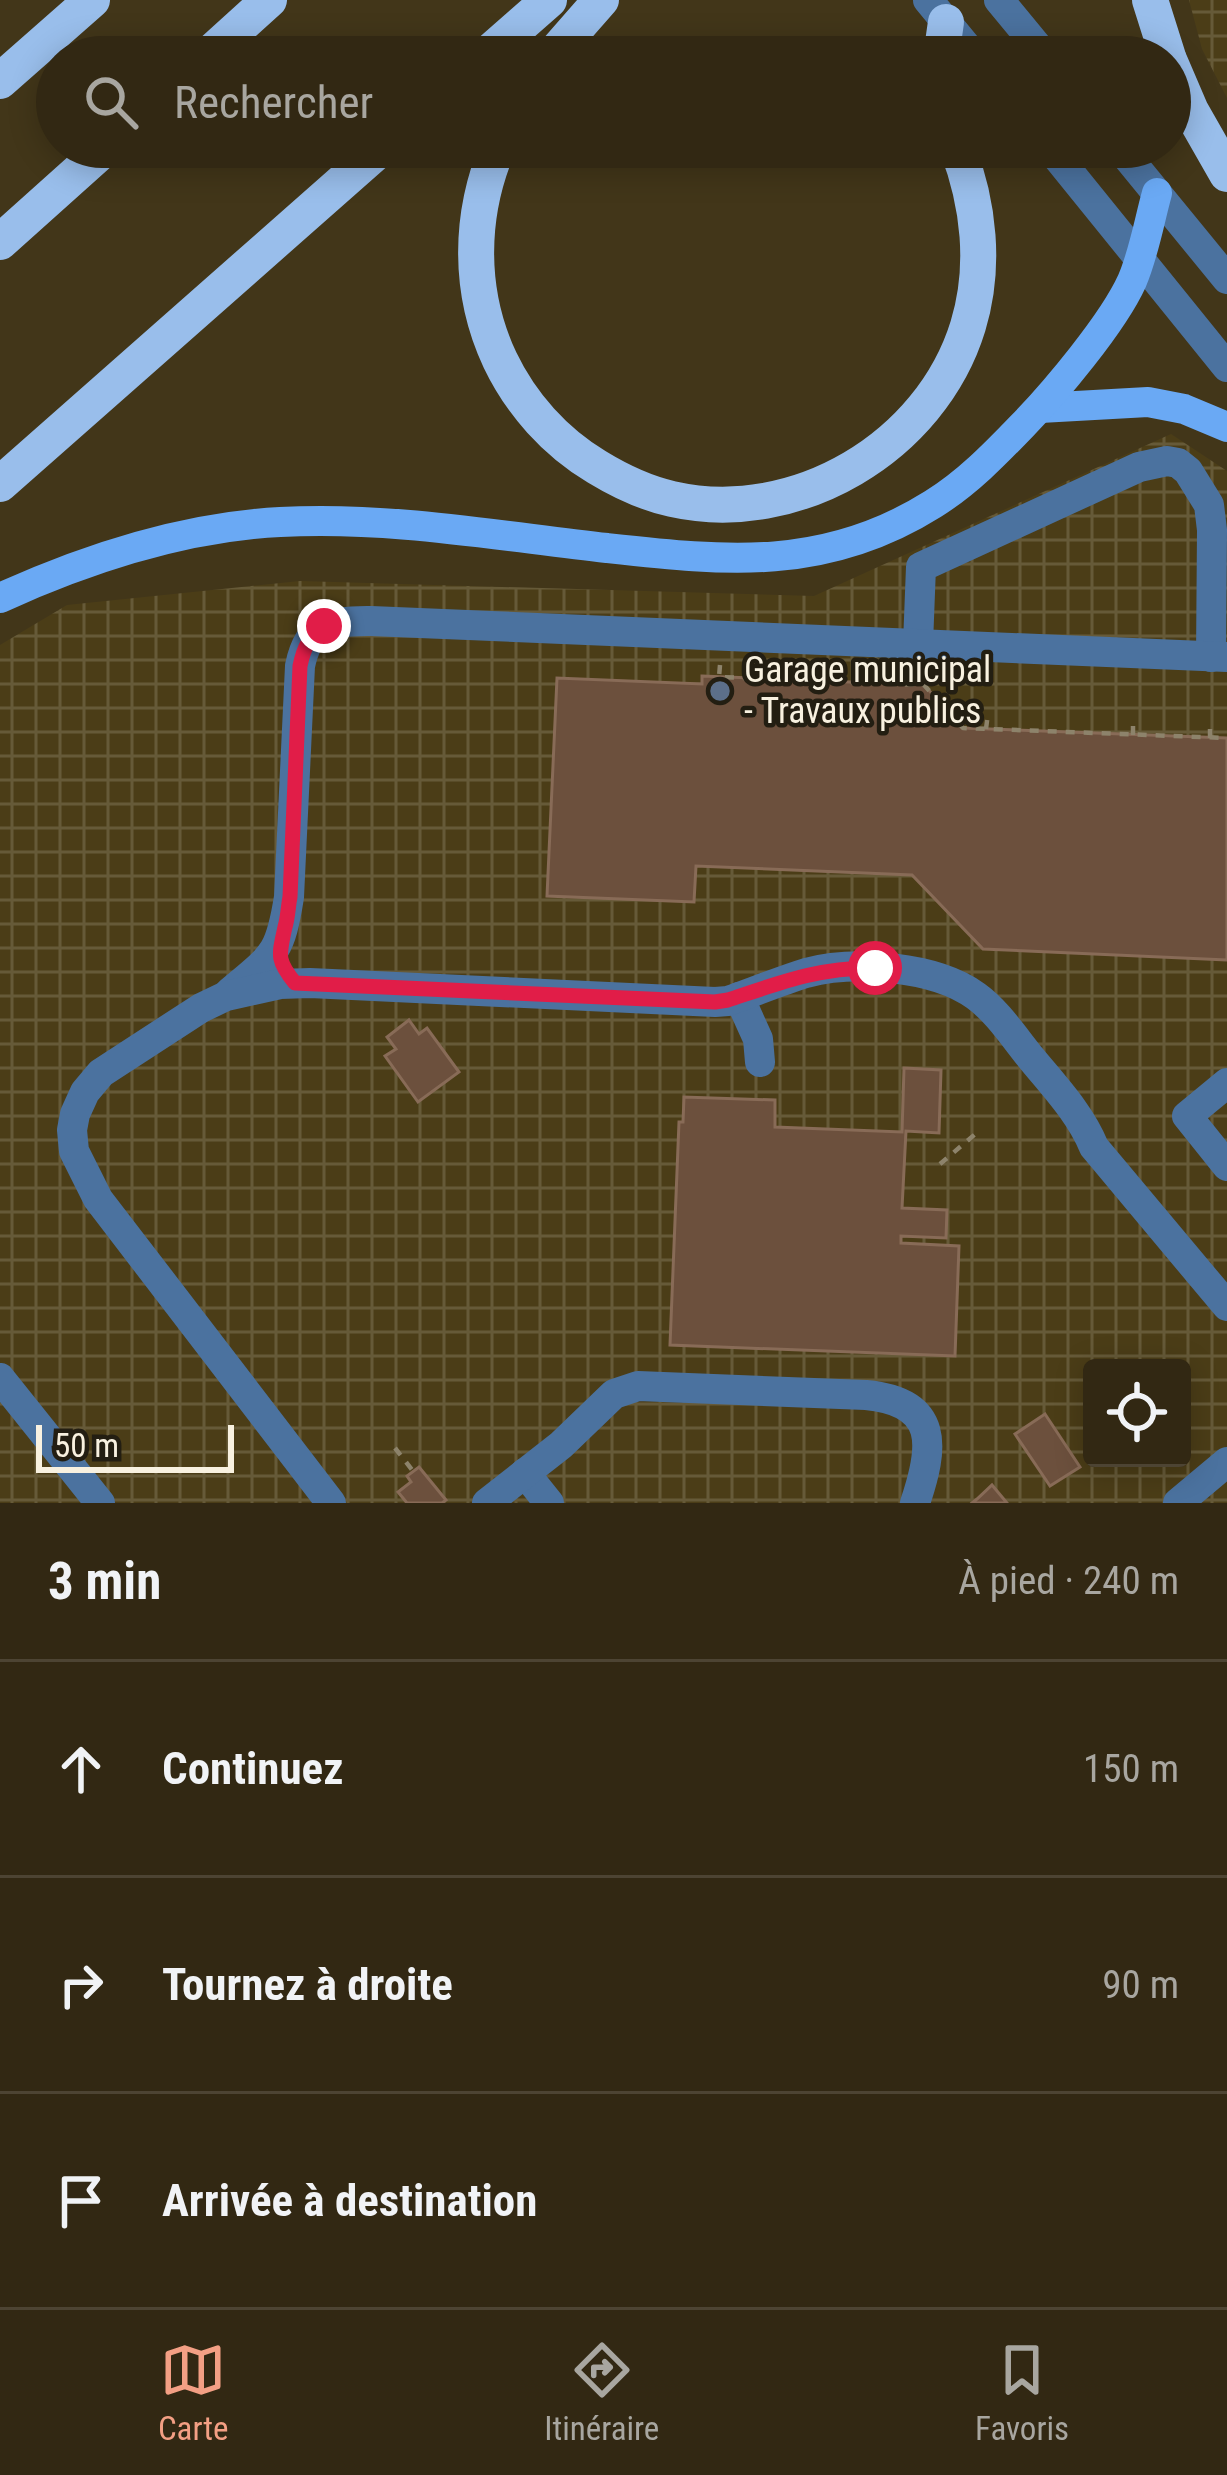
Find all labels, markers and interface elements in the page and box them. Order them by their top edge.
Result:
search box [36,36,1191,168]
icon: search [78,69,144,135]
text: Rechercher [174,76,373,129]
route end [297,599,351,653]
place label: Garage municipal - Travaux publics [744,649,991,732]
marker: Garage municipal - Travaux publics [707,678,733,704]
route start [848,941,902,995]
map controls [1083,1359,1191,1467]
button: locate [1083,1359,1191,1467]
scale bar [36,1419,234,1472]
text: 50 m [54,1426,119,1465]
text: 3 min [48,1552,161,1611]
text: À pied · 240 m [958,1558,1179,1604]
icon: ahead [48,1736,114,1802]
text: Continuez [162,1742,343,1795]
text: 150 m [1083,1746,1179,1792]
icon: right [48,1952,114,2018]
text: Tournez à droite [162,1958,453,2011]
text: 90 m [1102,1962,1179,2008]
icon: arrive [48,2168,114,2234]
text: Arrivée à destination [162,2174,537,2227]
tab: Carte [158,2337,228,2448]
tab: Itinéraire [544,2337,659,2448]
tab: Favoris [975,2337,1069,2448]

